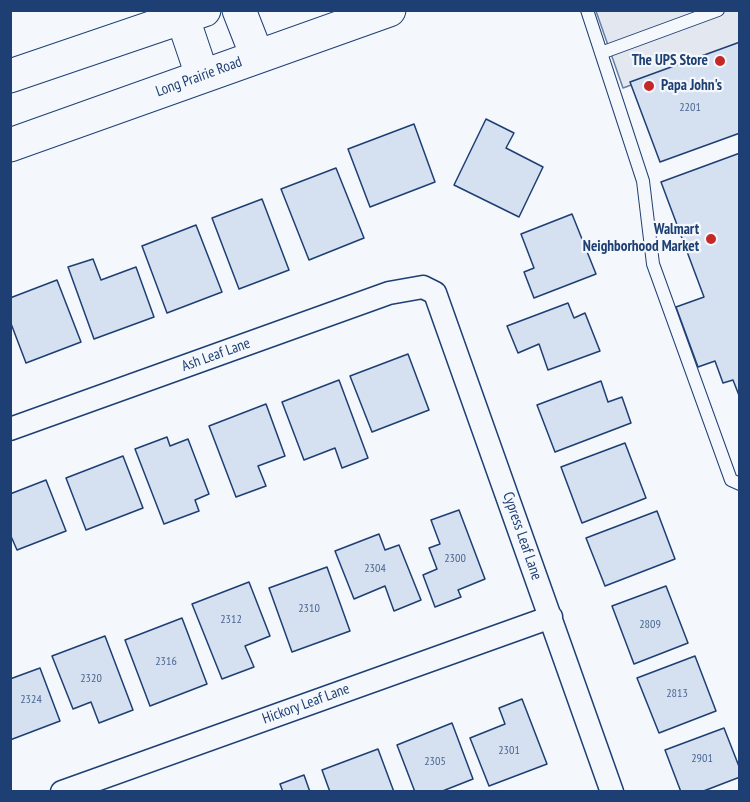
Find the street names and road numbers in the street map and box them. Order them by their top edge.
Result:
street label: Long Prairie Road [153,53,245,101]
street label: Ash Leaf Lane [179,334,253,376]
street label: Cypress Leaf Lane [499,490,545,582]
street label: Hickory Leaf Lane [260,680,352,728]

